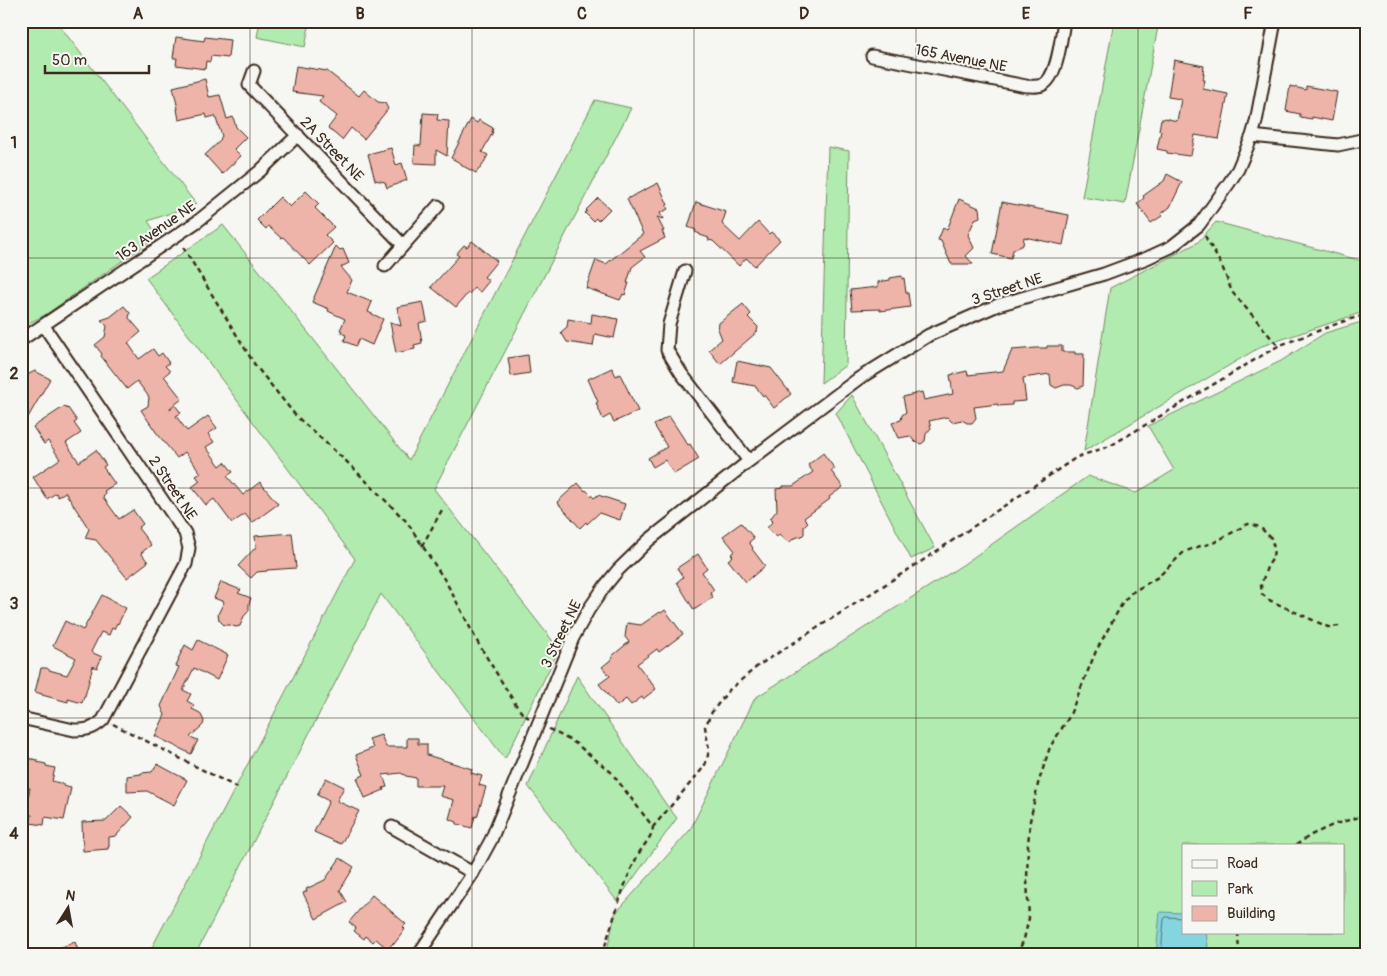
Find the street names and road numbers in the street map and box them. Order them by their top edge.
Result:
street label: 165 Avenue NE [913,40,1009,77]
street label: 2A Street NE [296,113,368,186]
street label: 163 Avenue NE [113,197,200,266]
street label: 3 Street NE [969,269,1045,310]
street label: 2 Street NE [144,452,201,524]
street label: 3 Street NE [537,597,586,671]

